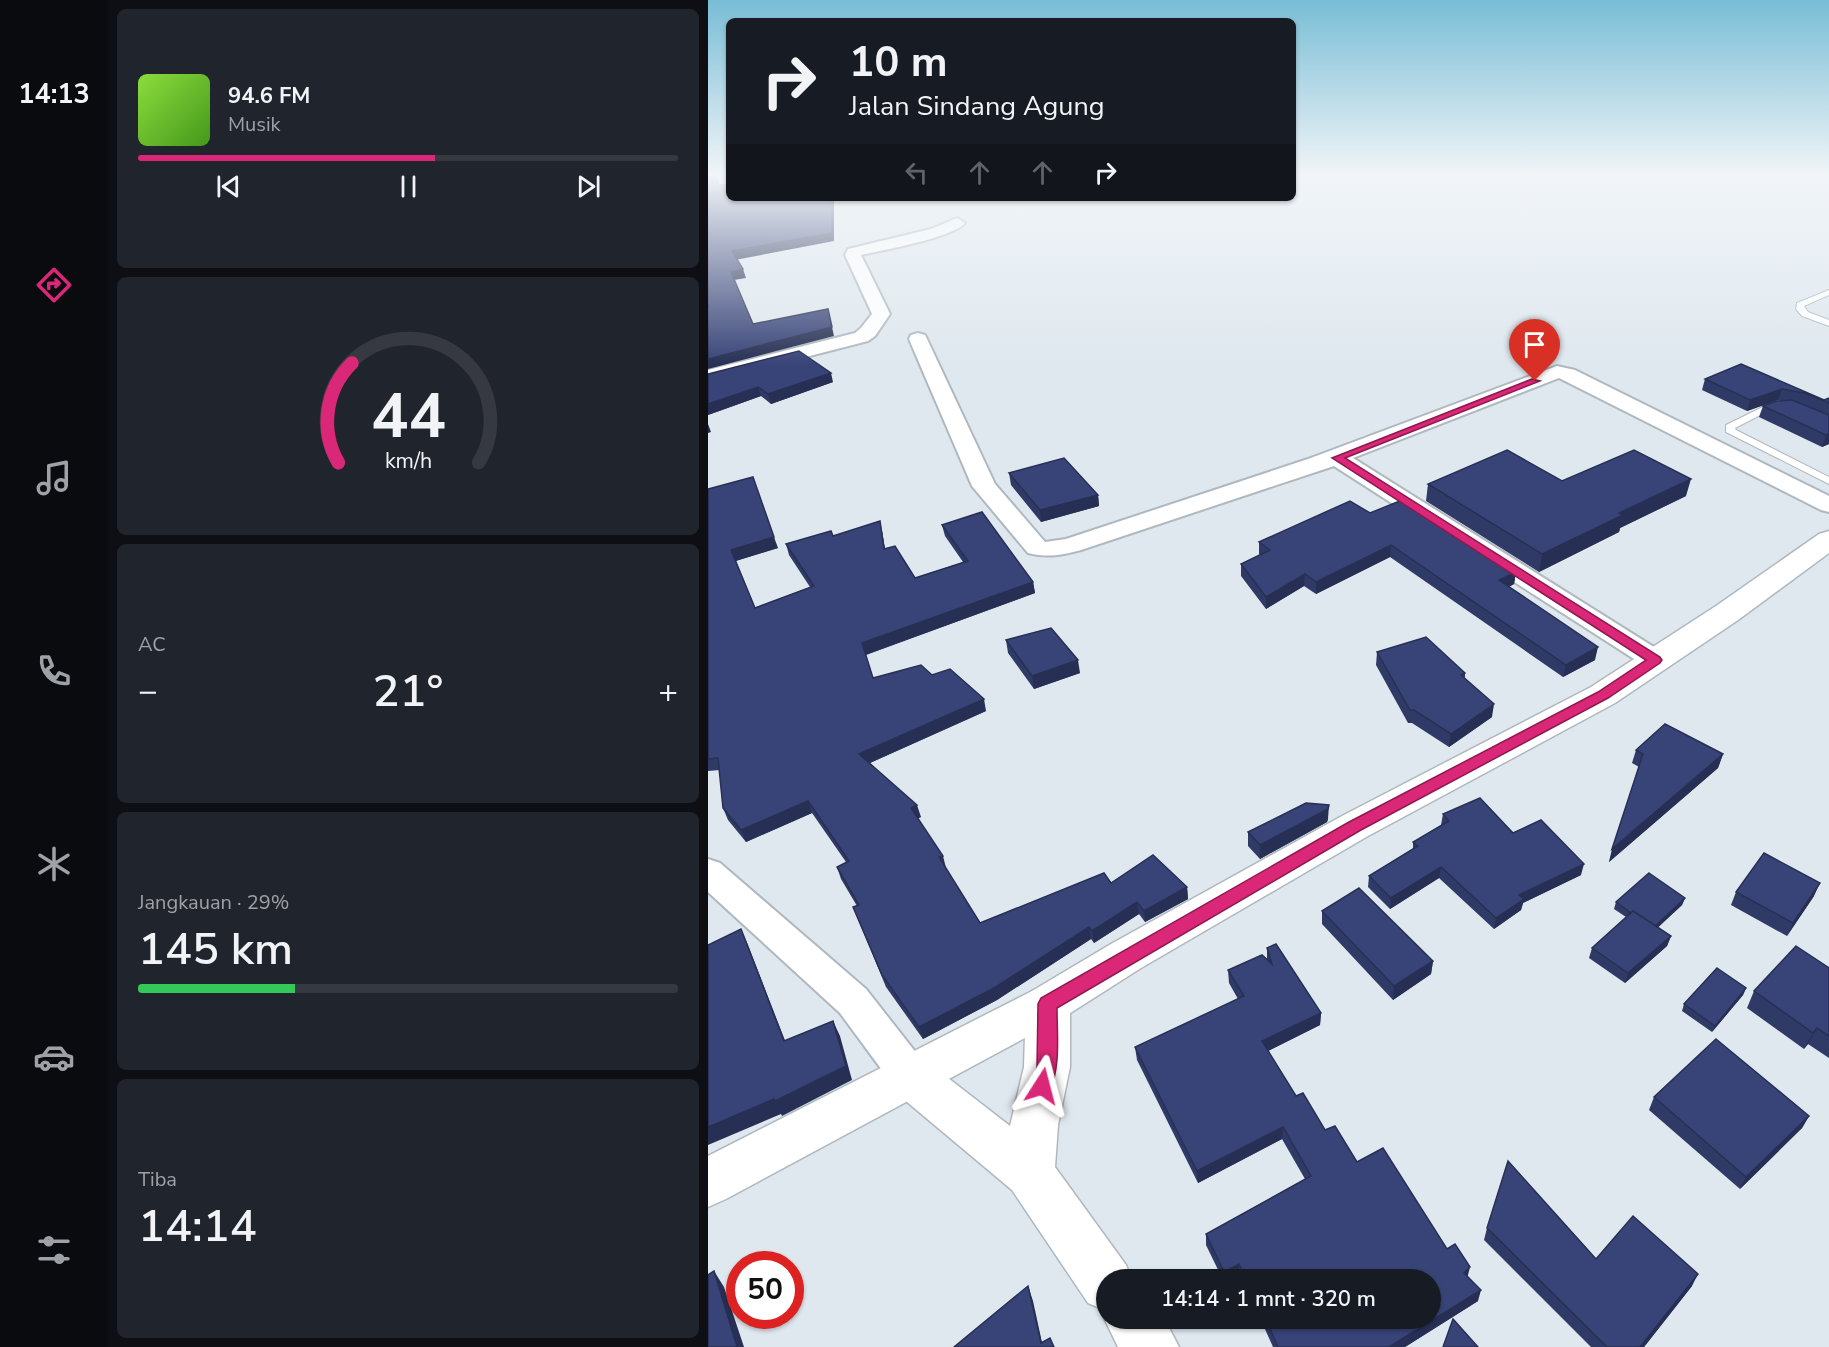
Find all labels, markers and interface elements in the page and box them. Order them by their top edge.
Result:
text: 10 m [849,34,948,91]
icon: right [750,42,828,120]
text: 14:13 [18,76,90,113]
text: 94.6 FM [228,81,310,111]
text: Jalan Sindang Agung [849,88,1105,125]
text: Musik [228,111,281,138]
icon: left [900,156,933,189]
icon: ahead [963,156,996,189]
icon: ahead [1026,156,1059,189]
icon: right [1089,156,1122,189]
icon: previous [212,170,245,203]
icon: pause [392,170,425,203]
icon: next [572,170,605,203]
icon: directions [33,264,75,306]
pin [1509,319,1560,381]
icon: arrive [1518,328,1551,361]
text: 44 [371,374,445,459]
text: km/h [384,446,432,476]
icon: music [33,457,75,499]
text: AC [138,631,166,658]
icon: phone [33,650,75,692]
text: 21° [373,661,443,722]
text: − [138,669,158,714]
text: + [658,669,678,714]
icon: climate [33,843,75,885]
text: Jangkauan · 29% [138,889,289,916]
text: 145 km [138,919,293,980]
icon: car [33,1036,75,1078]
position arrow [1010,1054,1074,1118]
text: Tiba [138,1166,177,1193]
text: 14:14 [138,1196,257,1257]
icon: filters [33,1229,75,1271]
speed limit sign: 50 [726,1251,804,1329]
text: 14:14 · 1 mnt · 320 m [1161,1284,1376,1314]

